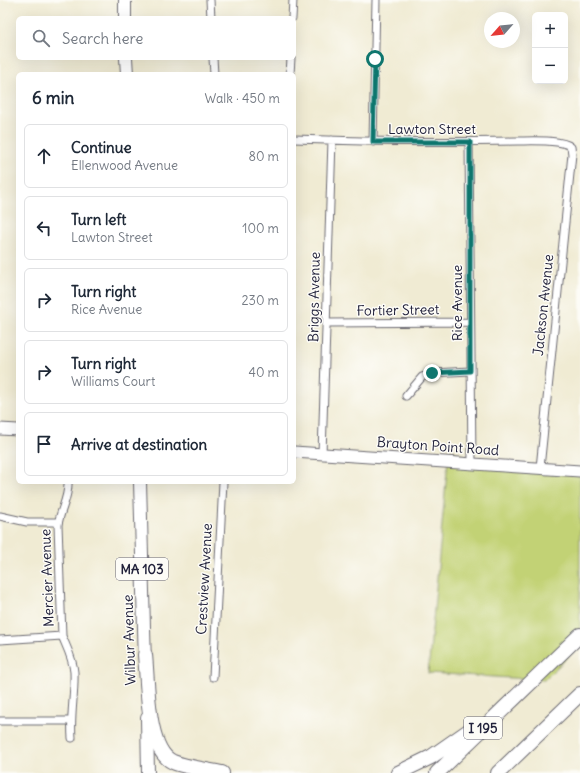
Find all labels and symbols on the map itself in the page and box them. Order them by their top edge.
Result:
north arrow [484,12,520,48]
route start [366,50,384,68]
street label: Lawton Street [388,120,476,138]
street label: Briggs Avenue [304,252,324,342]
street label: Jackson Avenue [529,253,557,357]
street label: Rice Avenue [448,265,466,341]
street label: Fortier Street [356,300,440,320]
route end [423,364,441,382]
street label: Brayton Point Road [376,433,500,459]
street label: Crestview Avenue [192,523,216,635]
street label: Mercier Avenue [36,529,58,627]
road number: MA 103 [116,558,168,580]
street label: Wilbur Avenue [118,594,140,686]
road number: I 195 [464,717,502,739]

